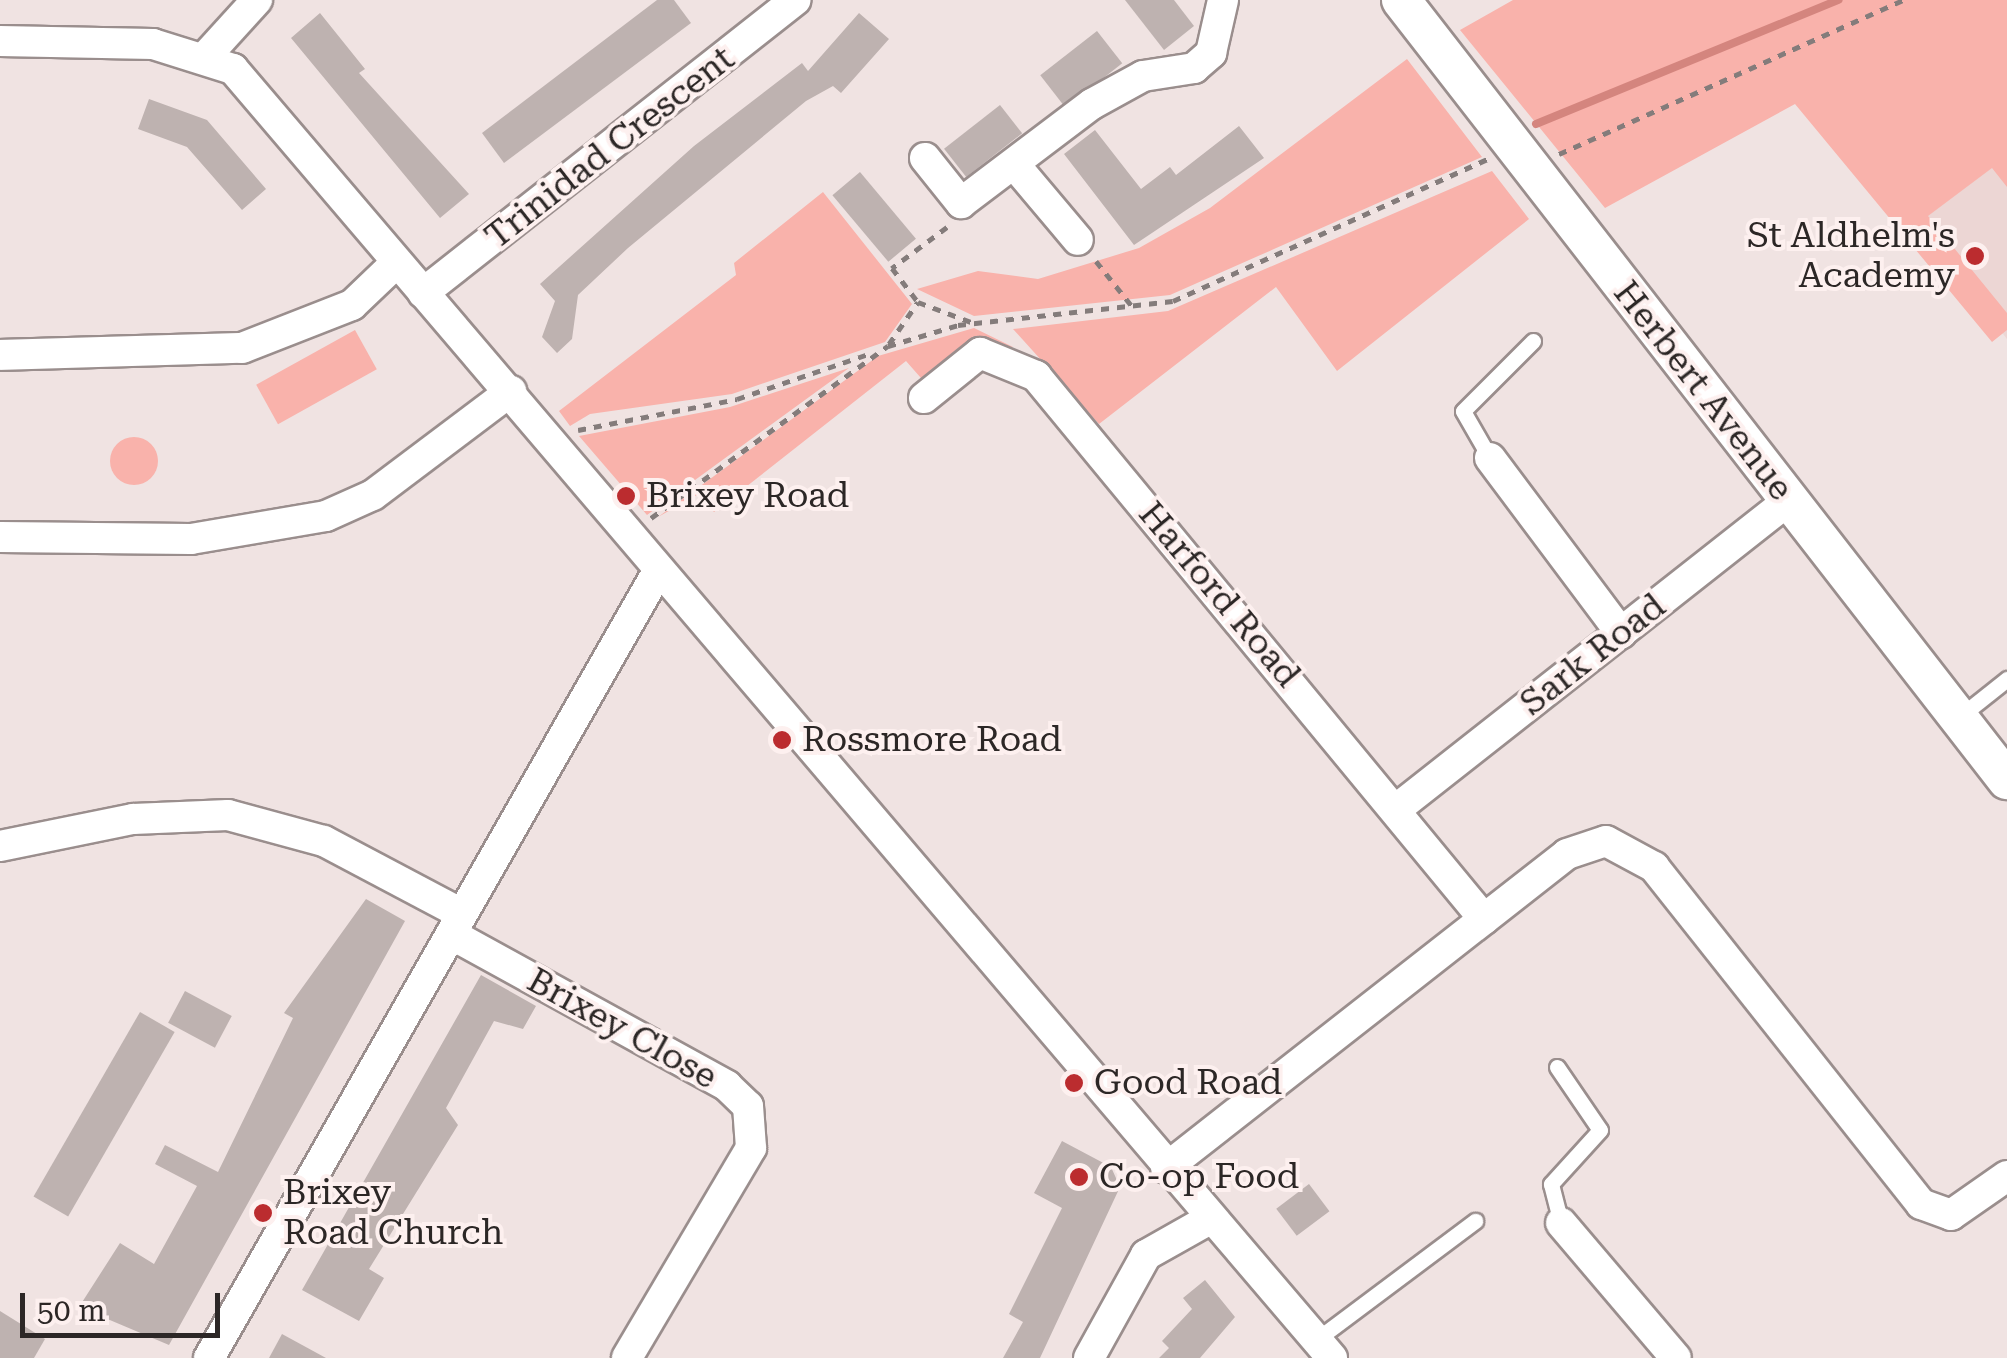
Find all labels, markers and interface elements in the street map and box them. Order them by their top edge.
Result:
street label: Trinidad Crescent [477,38,743,258]
place label: St Aldhelm's Academy [1747,215,1955,297]
marker: St Aldhelm's Academy [1964,245,1986,267]
street label: Herbert Avenue [1604,273,1802,509]
place label: Brixey Road [646,475,849,517]
marker: Brixey Road [615,485,637,507]
street label: Harford Road [1129,494,1309,696]
street label: Sark Road [1512,585,1674,725]
place label: Rossmore Road [802,719,1062,761]
marker: Rossmore Road [771,729,793,751]
street label: Brixey Close [520,960,724,1098]
place label: Good Road [1094,1062,1282,1104]
marker: Good Road [1063,1072,1085,1094]
place label: Co-op Food [1099,1156,1299,1198]
marker: Co-op Food [1068,1166,1090,1188]
place label: Brixey Road Church [283,1172,503,1254]
marker: Brixey Road Church [252,1202,274,1224]
scale bar [25,1273,225,1335]
text: 50 m [37,1293,106,1328]

